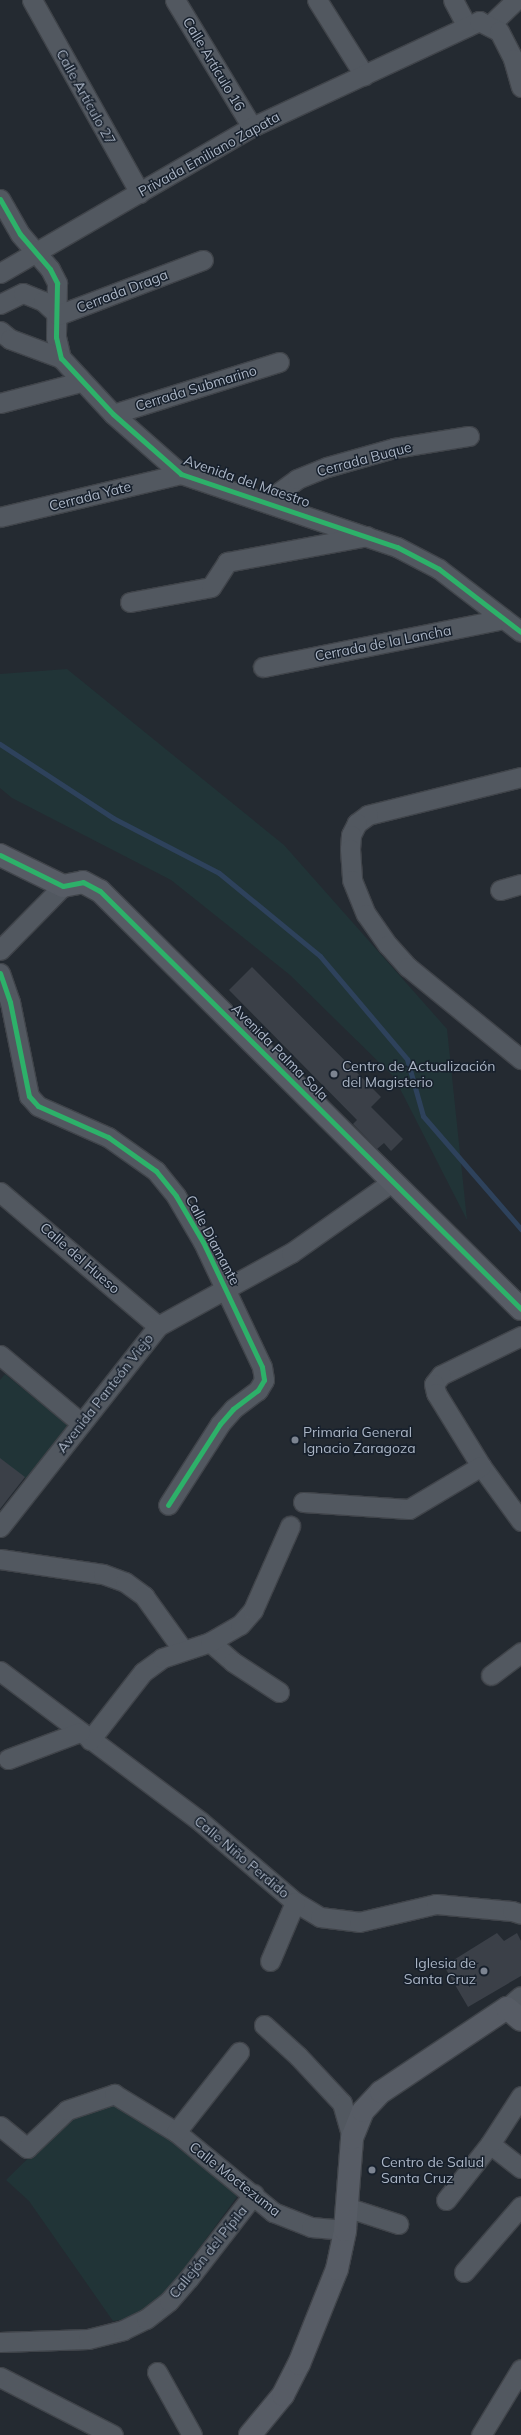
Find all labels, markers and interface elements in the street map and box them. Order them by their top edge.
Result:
street label: Calle Artículo 16 [179,14,249,114]
street label: Calle Artículo 27 [53,46,119,148]
street label: Privada Emiliano Zapata [135,108,283,200]
street label: Cerrada Draga [74,266,170,316]
street label: Cerrada Submarino [133,362,259,414]
street label: Cerrada Buque [315,438,413,480]
street label: Avenida del Maestro [182,451,312,511]
street label: Cerrada Yate [47,478,133,514]
street label: Cerrada de la Lancha [313,622,453,664]
street label: Avenida Palma Sola [228,1000,332,1104]
place label: Centro de Actualización del Magisterio [342,1058,495,1090]
marker: Centro de Actualización del Magisterio [329,1069,339,1079]
street label: Calle Diamante [182,1192,244,1288]
street label: Calle del Hueso [37,1219,123,1297]
street label: Avenida Panteón Viejo [53,1330,157,1456]
place label: Primaria General Ignacio Zaragoza [303,1424,416,1456]
marker: Primaria General Ignacio Zaragoza [290,1435,300,1445]
street label: Calle Niño Perdido [191,1812,293,1902]
place label: Iglesia de Santa Cruz [404,1955,476,1988]
marker: Iglesia de Santa Cruz [479,1966,489,1976]
street label: Calle Moctezuma [186,2138,284,2220]
place label: Centro de Salud Santa Cruz [381,2154,484,2186]
marker: Centro de Salud Santa Cruz [366,2164,378,2176]
street label: Callejón del Pípila [166,2202,250,2302]

